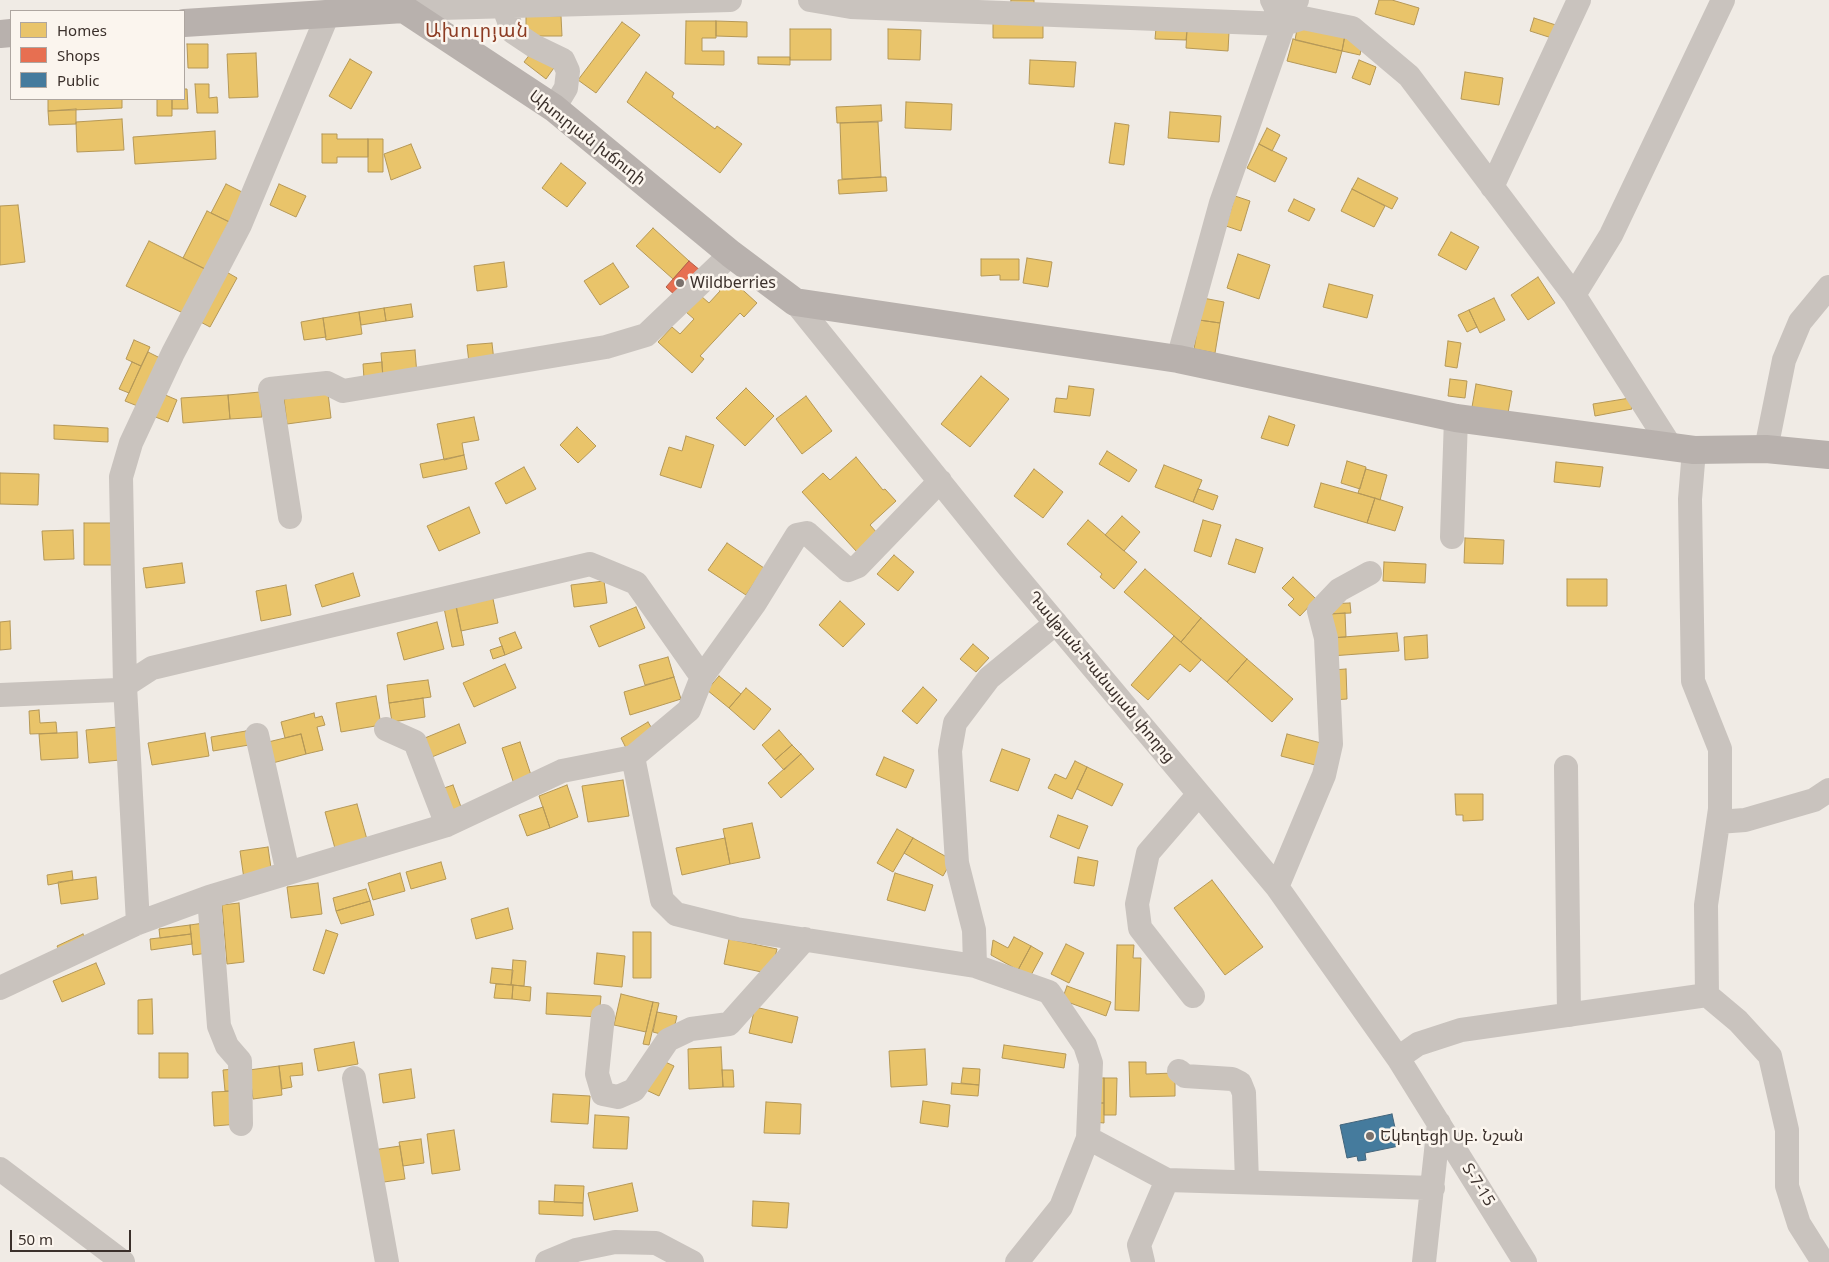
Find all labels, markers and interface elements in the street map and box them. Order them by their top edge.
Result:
legend [10,10,185,100]
text: Homes [57,20,107,40]
district label: Ախուրյան [424,21,530,43]
text: Shops [57,45,100,65]
text: Public [57,70,100,90]
street label: Ախուրյան խճուղի [525,87,649,189]
place label: Wildberries [690,273,776,293]
marker: Wildberries [674,277,686,289]
street label: Դավթյան-Խանայան փողոց [1024,587,1178,767]
place label: Եկեղեցի Սբ. Նշան [1380,1126,1523,1146]
marker: Եկեղեցի Սբ. Նշան [1364,1130,1376,1142]
street label: Տ-7-15 [1457,1160,1499,1210]
scale bar [12,1220,134,1252]
text: 50 m [18,1229,53,1249]

